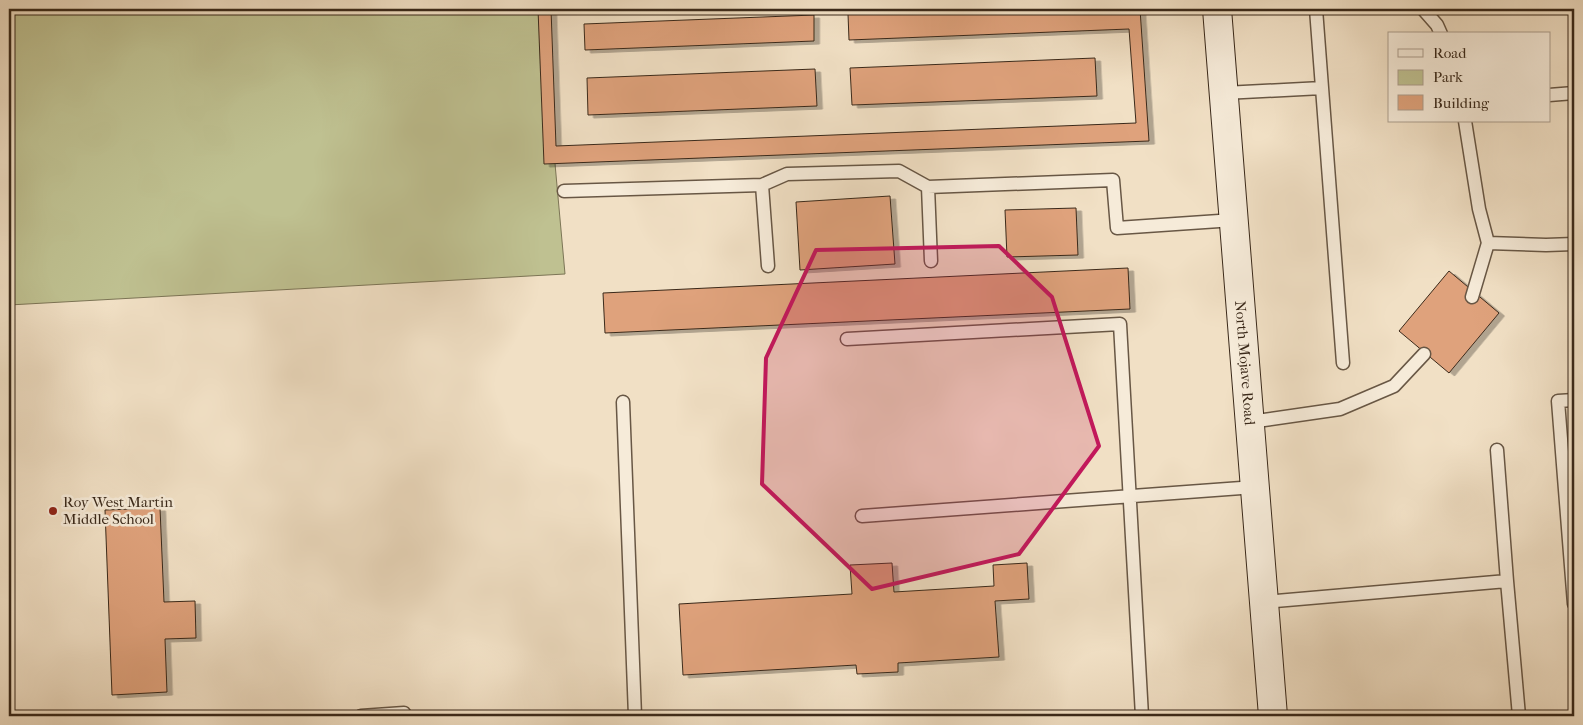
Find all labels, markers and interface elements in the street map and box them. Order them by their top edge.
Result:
legend [1388,32,1550,122]
text: Road [1433,44,1467,62]
text: Park [1433,68,1463,86]
text: Building [1433,94,1490,112]
street label: North Mojave Road [1231,300,1259,427]
place label: Roy West Martin Middle School [63,493,173,528]
marker: Roy West Martin Middle School [47,505,59,517]

